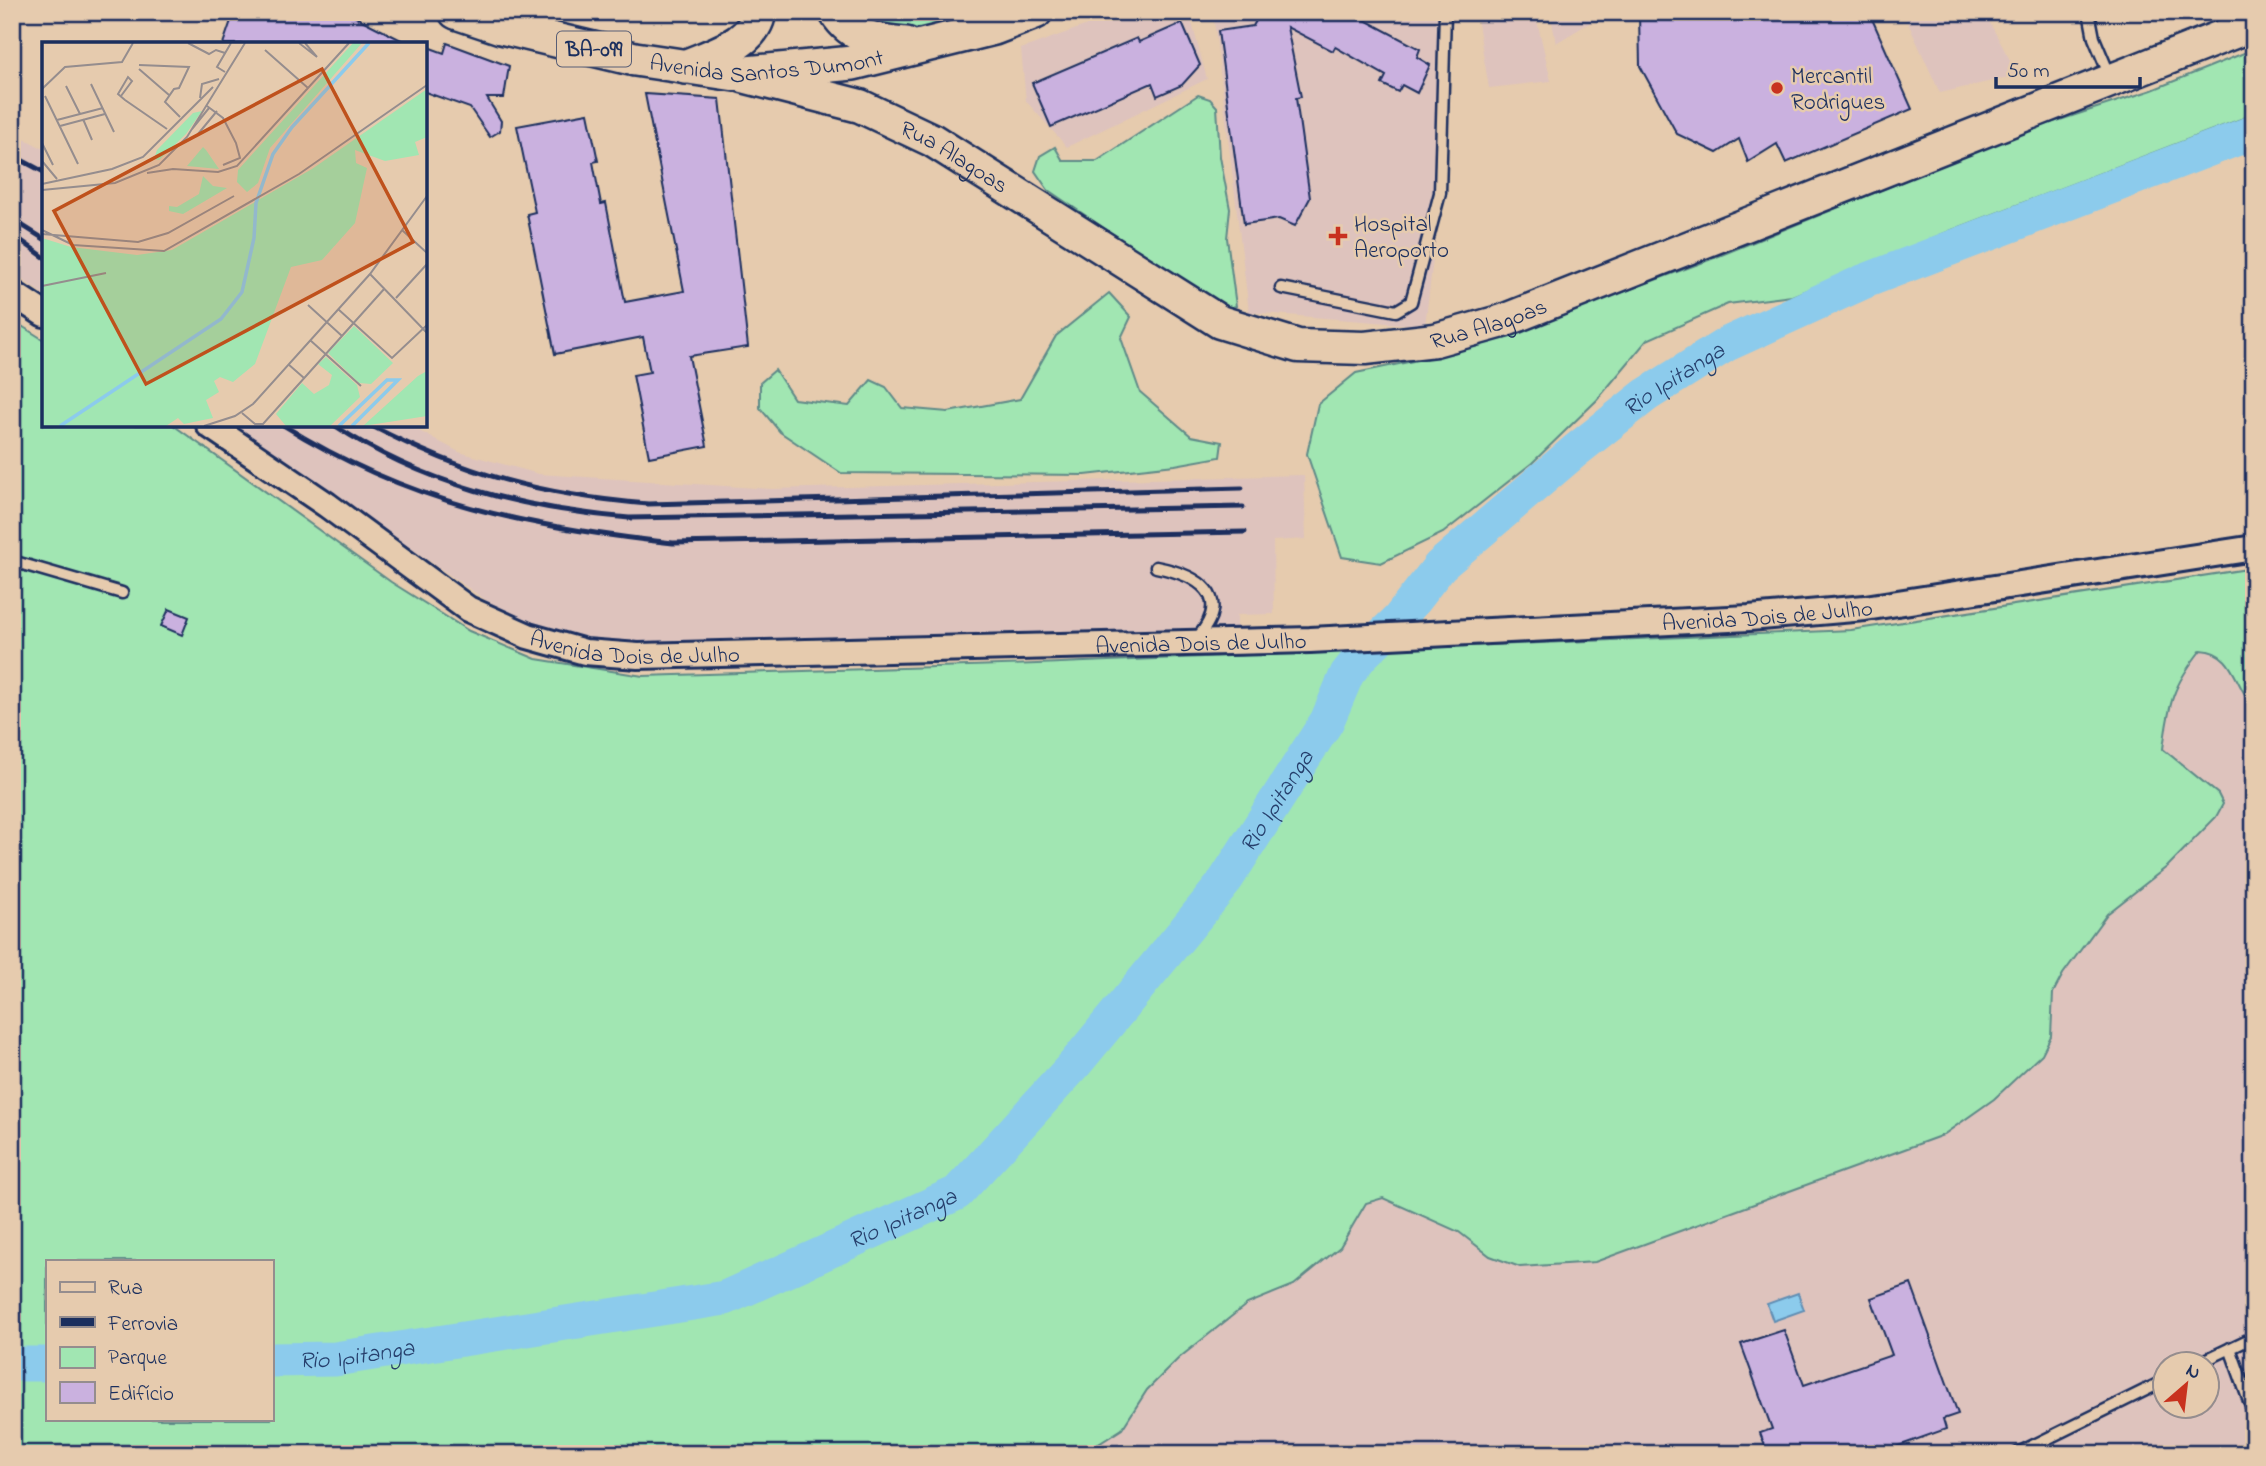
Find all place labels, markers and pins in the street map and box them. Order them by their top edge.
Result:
place label: Mercantil Rodrigues [1791,61,1885,121]
marker: Mercantil Rodrigues [1769,80,1785,96]
place label: Hospital Aeroporto [1354,209,1449,268]
marker: Hospital Aeroporto [1328,226,1348,246]

